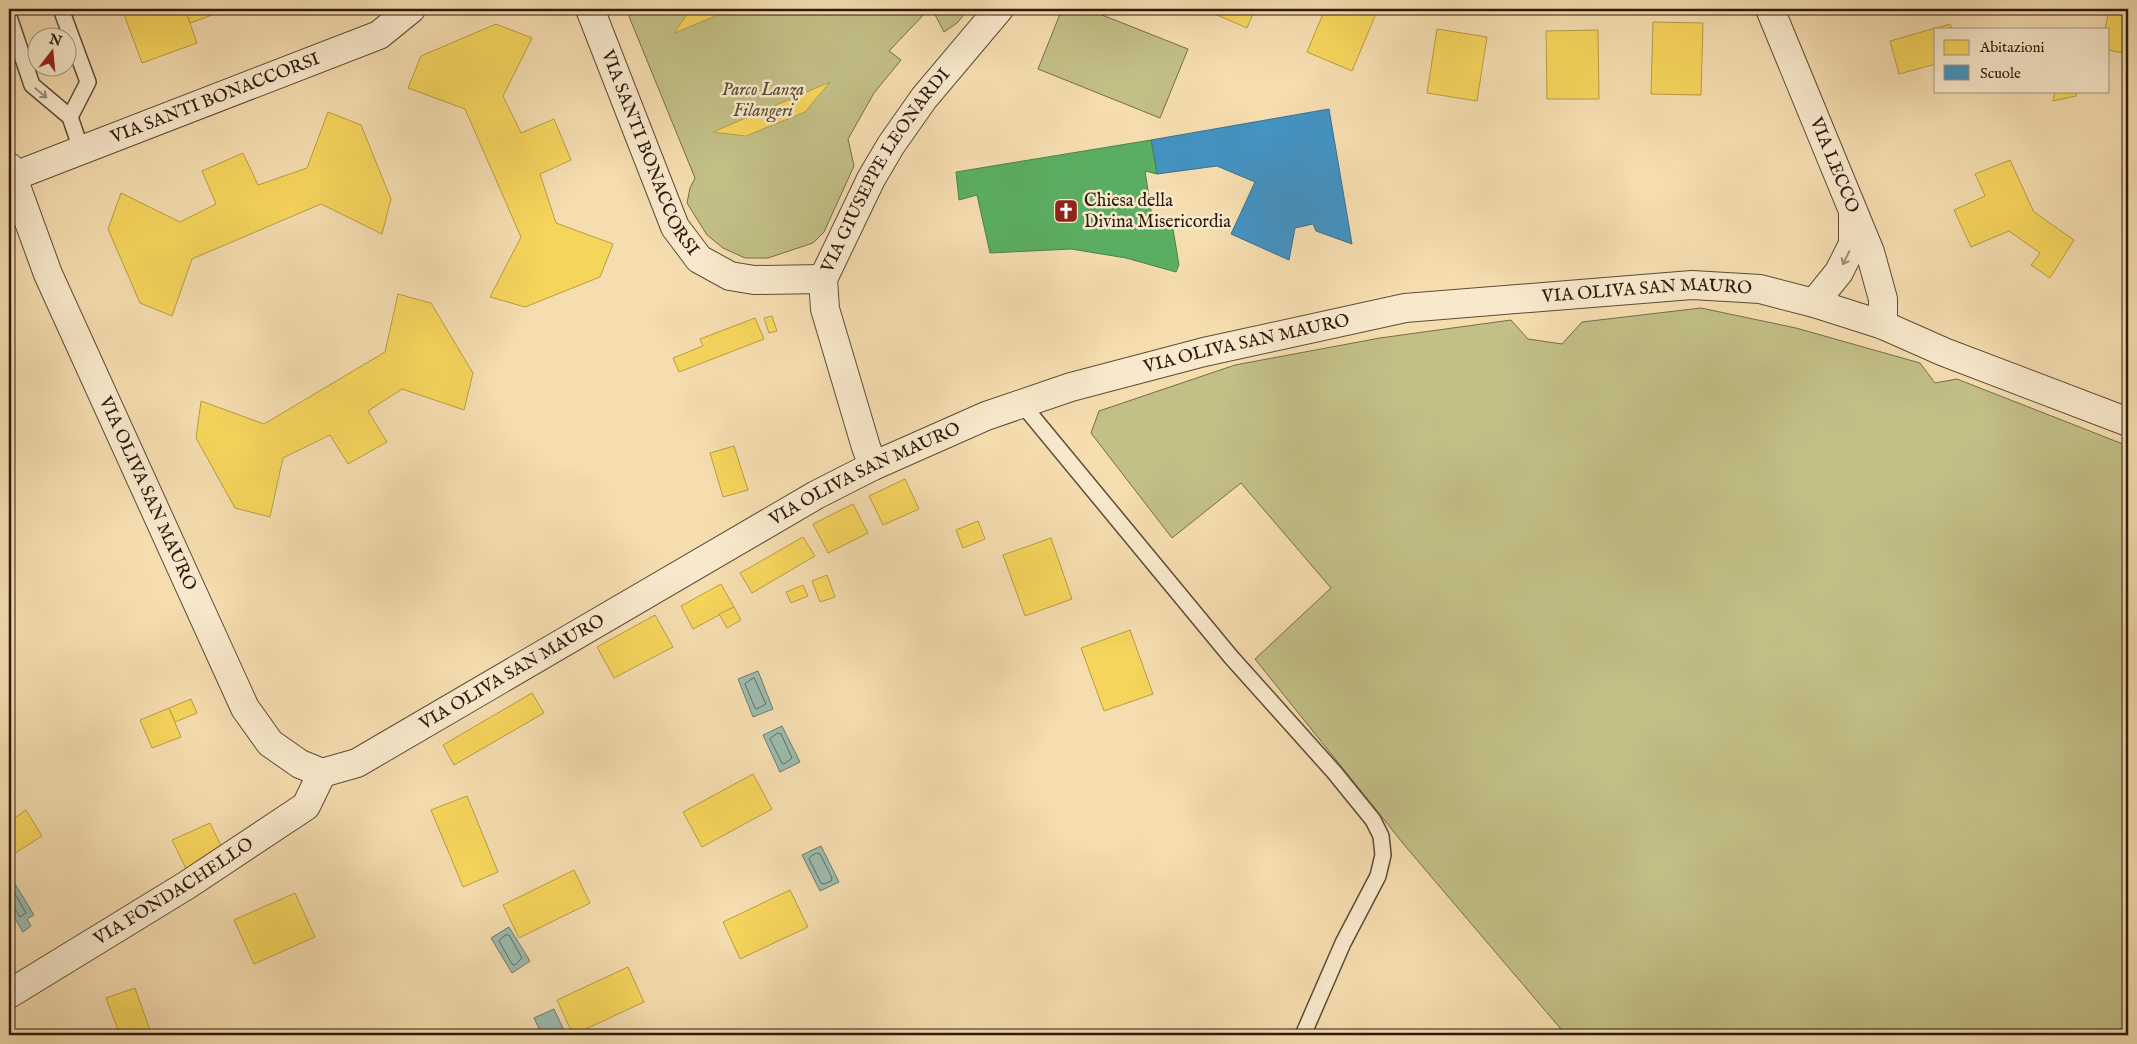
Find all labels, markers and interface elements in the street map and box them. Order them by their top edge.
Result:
north arrow [28,28,78,78]
legend [1934,28,2110,92]
text: N [46,30,64,51]
text: Abitazioni [1979,38,2045,57]
street label: VIA SANTI BONACCORSI [595,46,704,261]
street label: VIA SANTI BONACCORSI [107,47,323,150]
street label: VIA GIUSEPPE LEONARDI [816,63,956,277]
text: Scuole [1980,64,2021,83]
park label: Parco Lanza Filangeri [722,79,804,123]
one-way arrow [34,87,47,98]
street label: VIA LECCO [1804,113,1864,217]
place label: Chiesa della Divina Misericordia [1084,190,1231,234]
church icon: Chiesa della Divina Misericordia [1053,198,1079,224]
one-way arrow [1841,250,1851,265]
street label: VIA OLIVA SAN MAURO [1540,273,1753,309]
street label: VIA OLIVA SAN MAURO [1140,309,1352,379]
street label: VIA OLIVA SAN MAURO [93,392,202,594]
street label: VIA OLIVA SAN MAURO [764,417,964,532]
street label: VIA OLIVA SAN MAURO [415,609,609,736]
street label: VIA FONDACHELLO [89,832,258,951]

